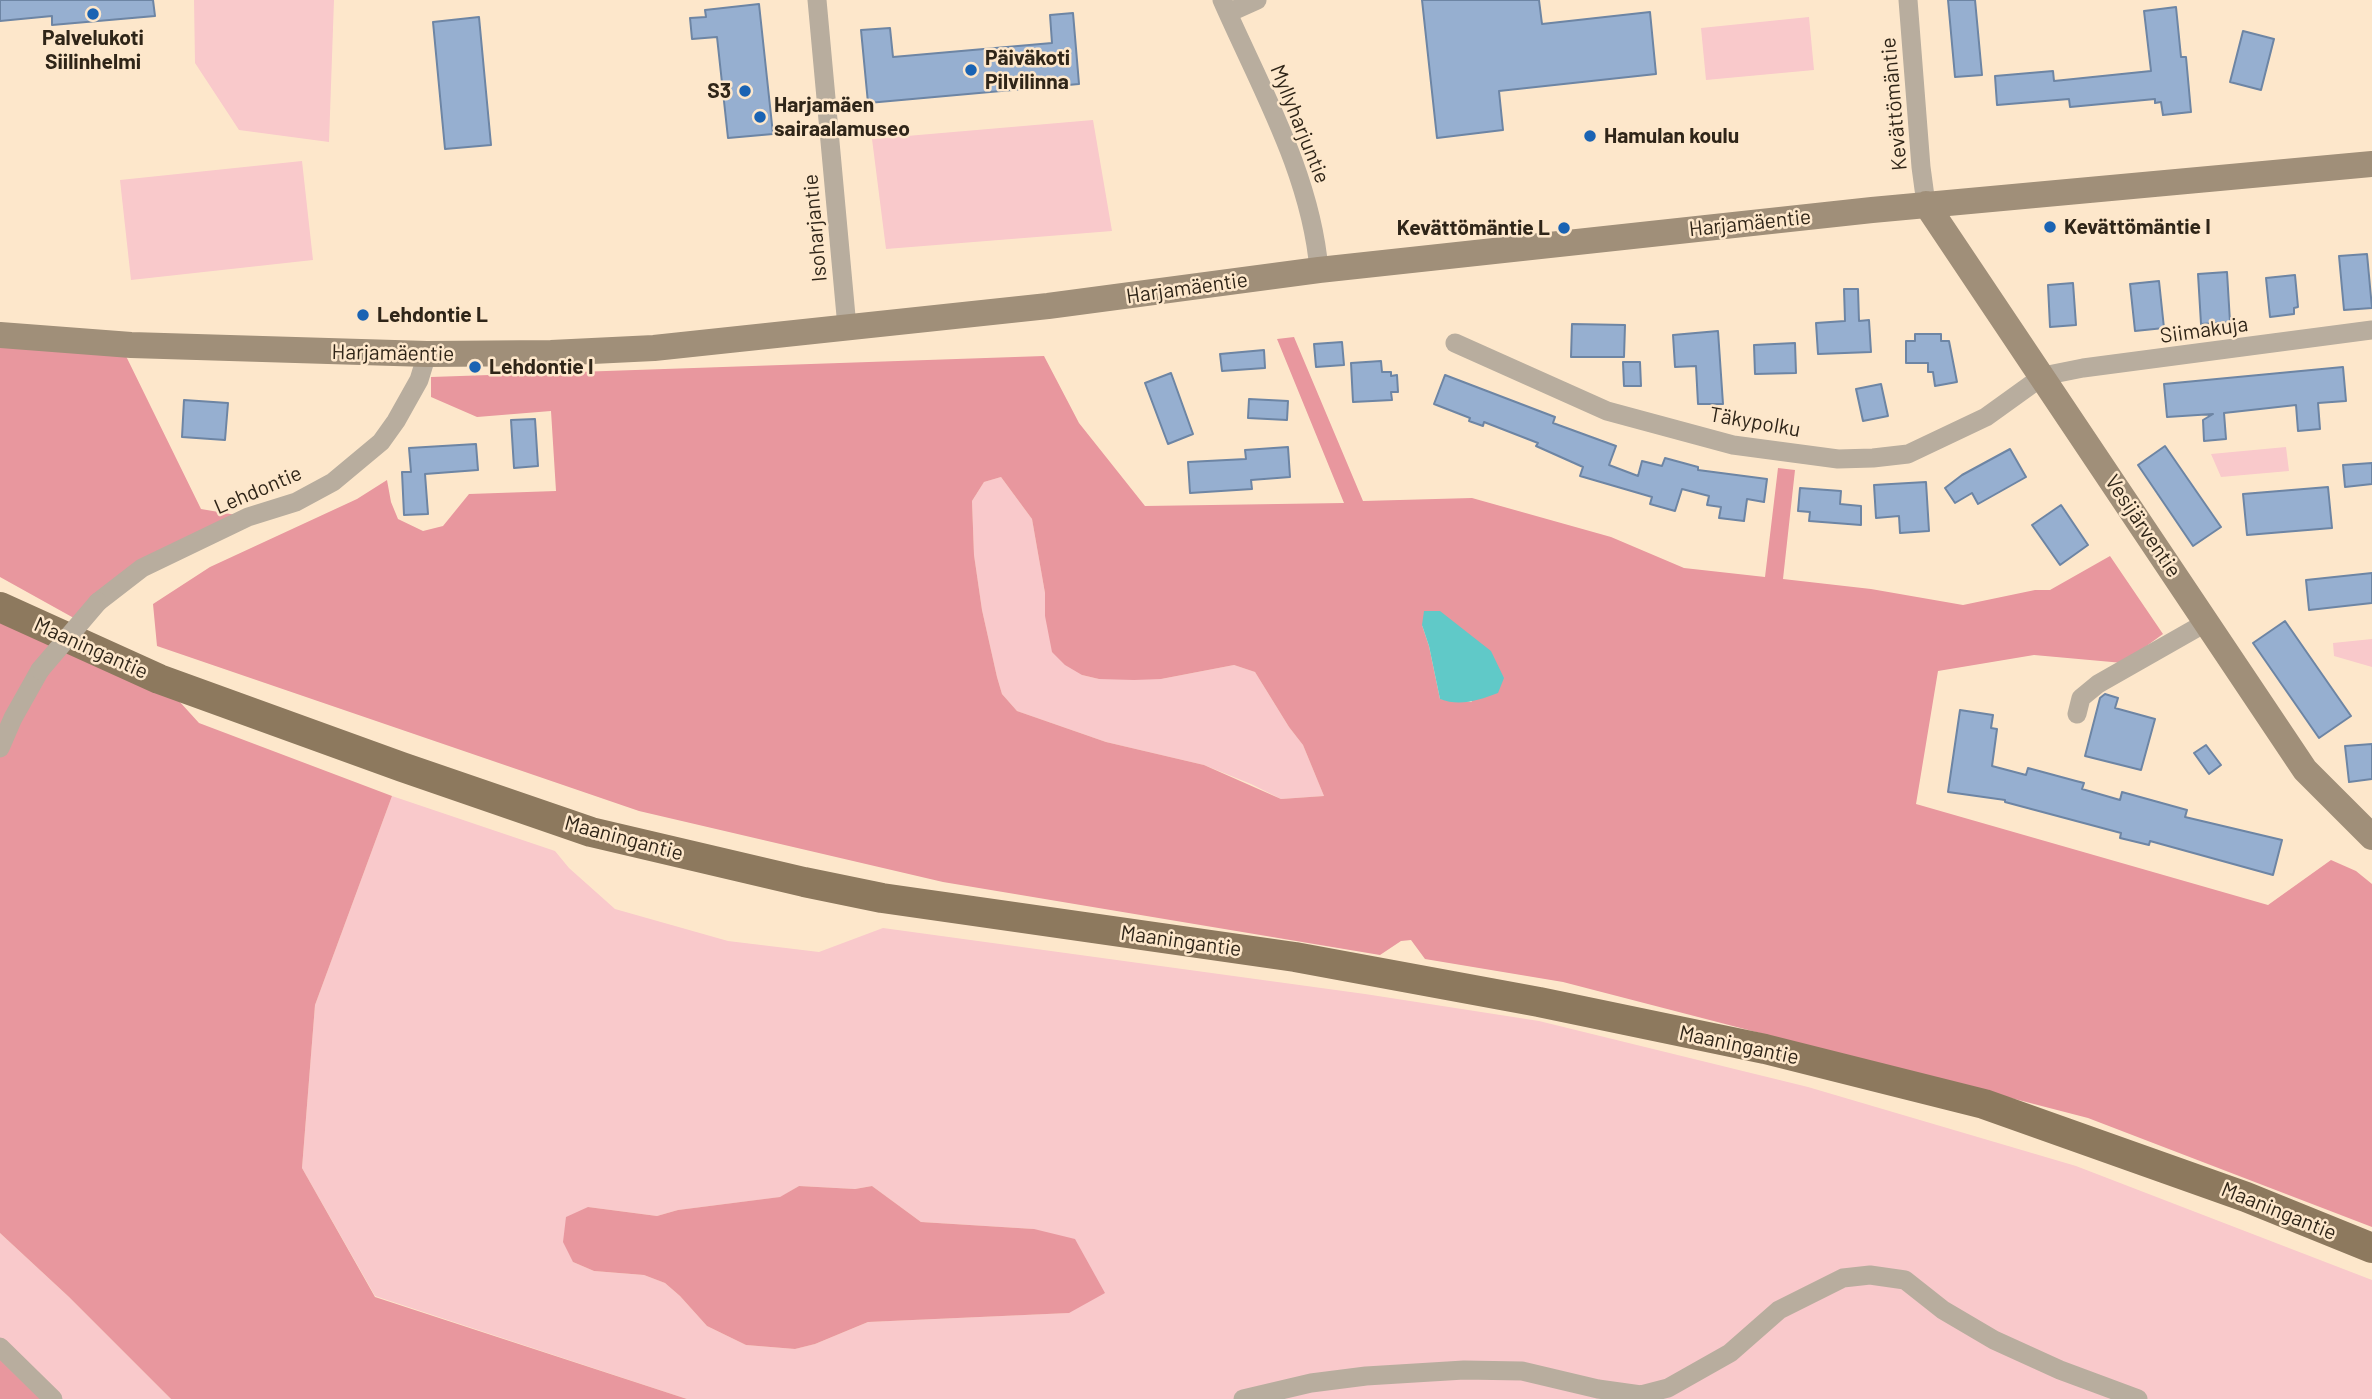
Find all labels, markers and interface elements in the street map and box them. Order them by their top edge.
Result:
marker: Palvelukoti Siilinhelmi [85,6,101,22]
place label: Palvelukoti Siilinhelmi [42,25,144,75]
street label: Kevättömäntie [1876,36,1912,172]
place label: Päiväkoti Pilvilinna [985,45,1070,95]
street label: Myllyharjuntie [1265,61,1335,187]
marker: Päiväkoti Pilvilinna [963,62,979,78]
place label: S3 [707,78,731,104]
marker: S3 [737,83,753,99]
place label: Harjamäen sairaalamuseo [774,92,910,142]
marker: Harjamäen sairaalamuseo [752,109,768,125]
place label: Hamulan koulu [1604,123,1739,149]
marker: Hamulan koulu [1582,128,1598,144]
street label: Isoharjantie [798,173,832,283]
street label: Harjamäentie [1688,204,1812,242]
place label: Kevättömäntie I [2064,214,2211,240]
place label: Kevättömäntie L [1397,215,1550,241]
marker: Kevättömäntie I [2042,219,2058,235]
marker: Kevättömäntie L [1556,220,1572,236]
street label: Harjamäentie [1125,267,1249,309]
place label: Lehdontie L [377,302,488,328]
marker: Lehdontie L [355,307,371,323]
street label: Siimakuja [2158,311,2250,349]
street label: Harjamäentie [331,339,455,367]
place label: Lehdontie I [489,354,593,380]
marker: Lehdontie I [467,359,483,375]
street label: Täkypolku [1707,402,1803,442]
street label: Lehdontie [210,460,306,520]
street label: Vesijärventie [2100,470,2186,582]
street label: Maaningantie [30,612,152,684]
street label: Maaningantie [562,810,686,866]
street label: Maaningantie [1119,920,1243,962]
street label: Maaningantie [1677,1020,1801,1070]
street label: Maaningantie [2218,1176,2340,1246]

